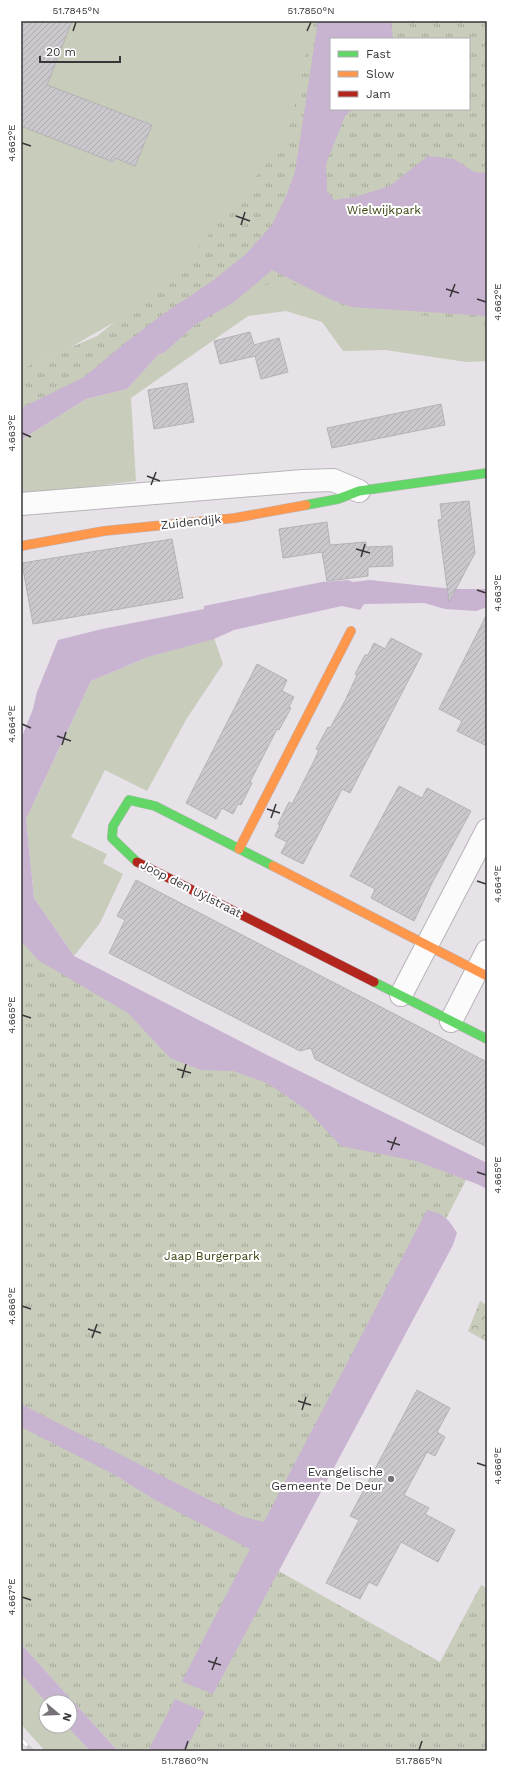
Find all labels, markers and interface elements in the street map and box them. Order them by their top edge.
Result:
text: 51.7845°N [53,5,99,16]
text: 51.7850°N [287,5,335,16]
scale bar [40,38,120,64]
legend [330,38,470,110]
text: 20 m [46,45,76,59]
text: Fast [366,47,391,61]
text: Slow [366,67,394,81]
text: Jam [366,87,391,101]
text: 4.662°E [6,124,17,162]
park label: Wielwijkpark [347,203,421,217]
text: 4.662°E [492,283,503,321]
text: 4.663°E [6,414,17,452]
street label: Zuidendijk [160,512,222,532]
text: 4.663°E [492,574,503,612]
text: 4.664°E [6,705,17,743]
street label: Joop den Uylstraat [138,857,244,921]
text: 4.664°E [492,865,503,903]
text: 4.665°E [6,996,17,1034]
text: 4.665°E [492,1156,503,1194]
park label: Jaap Burgerpark [164,1249,260,1263]
text: 4.666°E [6,1287,17,1325]
text: 4.666°E [492,1447,503,1485]
place label: Evangelische Gemeente De Deur [271,1465,383,1493]
marker: Evangelische Gemeente De Deur [386,1474,396,1484]
text: 4.667°E [6,1578,17,1616]
north arrow [38,1694,78,1734]
text: N [60,1711,74,1723]
text: 51.7860°N [161,1755,209,1766]
text: 51.7865°N [396,1755,442,1766]

